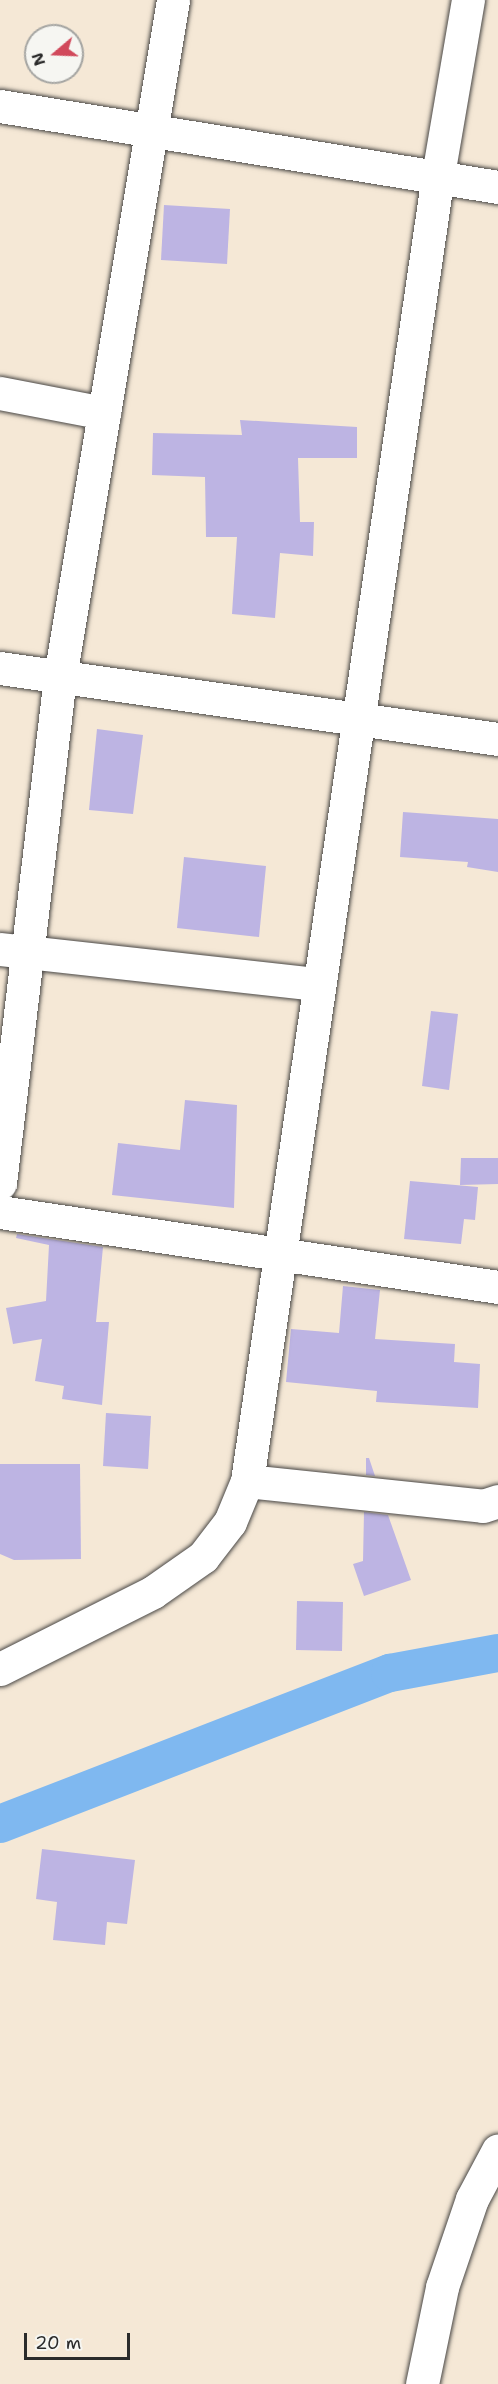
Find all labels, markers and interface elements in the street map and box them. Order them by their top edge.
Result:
north arrow [24,24,84,84]
text: N [26,50,50,69]
scale bar [27,2321,134,2359]
text: 20 m [35,2331,81,2355]

